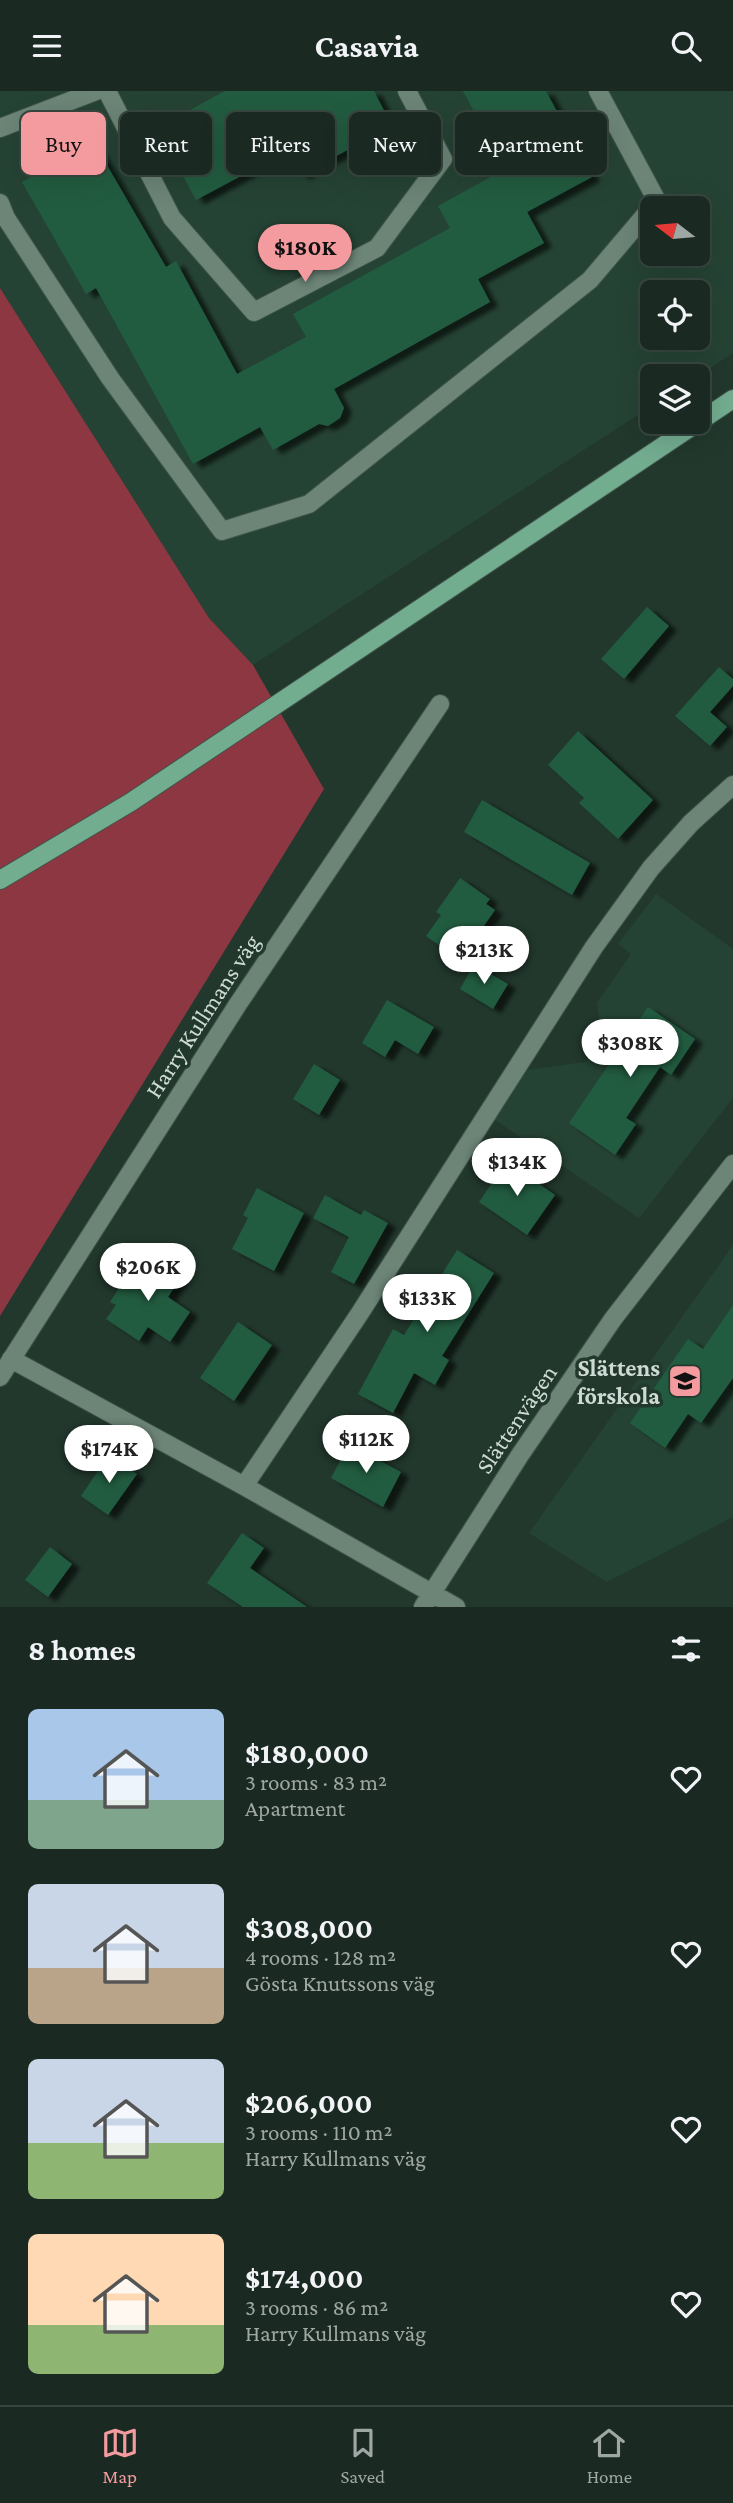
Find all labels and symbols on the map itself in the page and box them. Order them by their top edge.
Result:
north arrow [640,196,710,266]
pin: $180K [256,225,354,284]
pin: $213K [435,927,533,986]
street label: Harry Kullmans väg [139,929,265,1103]
pin: $308K [581,1019,679,1079]
pin: $134K [468,1139,566,1198]
pin: $206K [99,1243,197,1303]
pin: $133K [378,1275,476,1334]
place label: Slättens förskola [577,1354,660,1409]
street label: Slättenvägen [470,1360,562,1478]
school or university icon: Slättens förskola [666,1362,704,1400]
pin: $112K [317,1415,415,1475]
pin: $174K [60,1425,158,1485]

